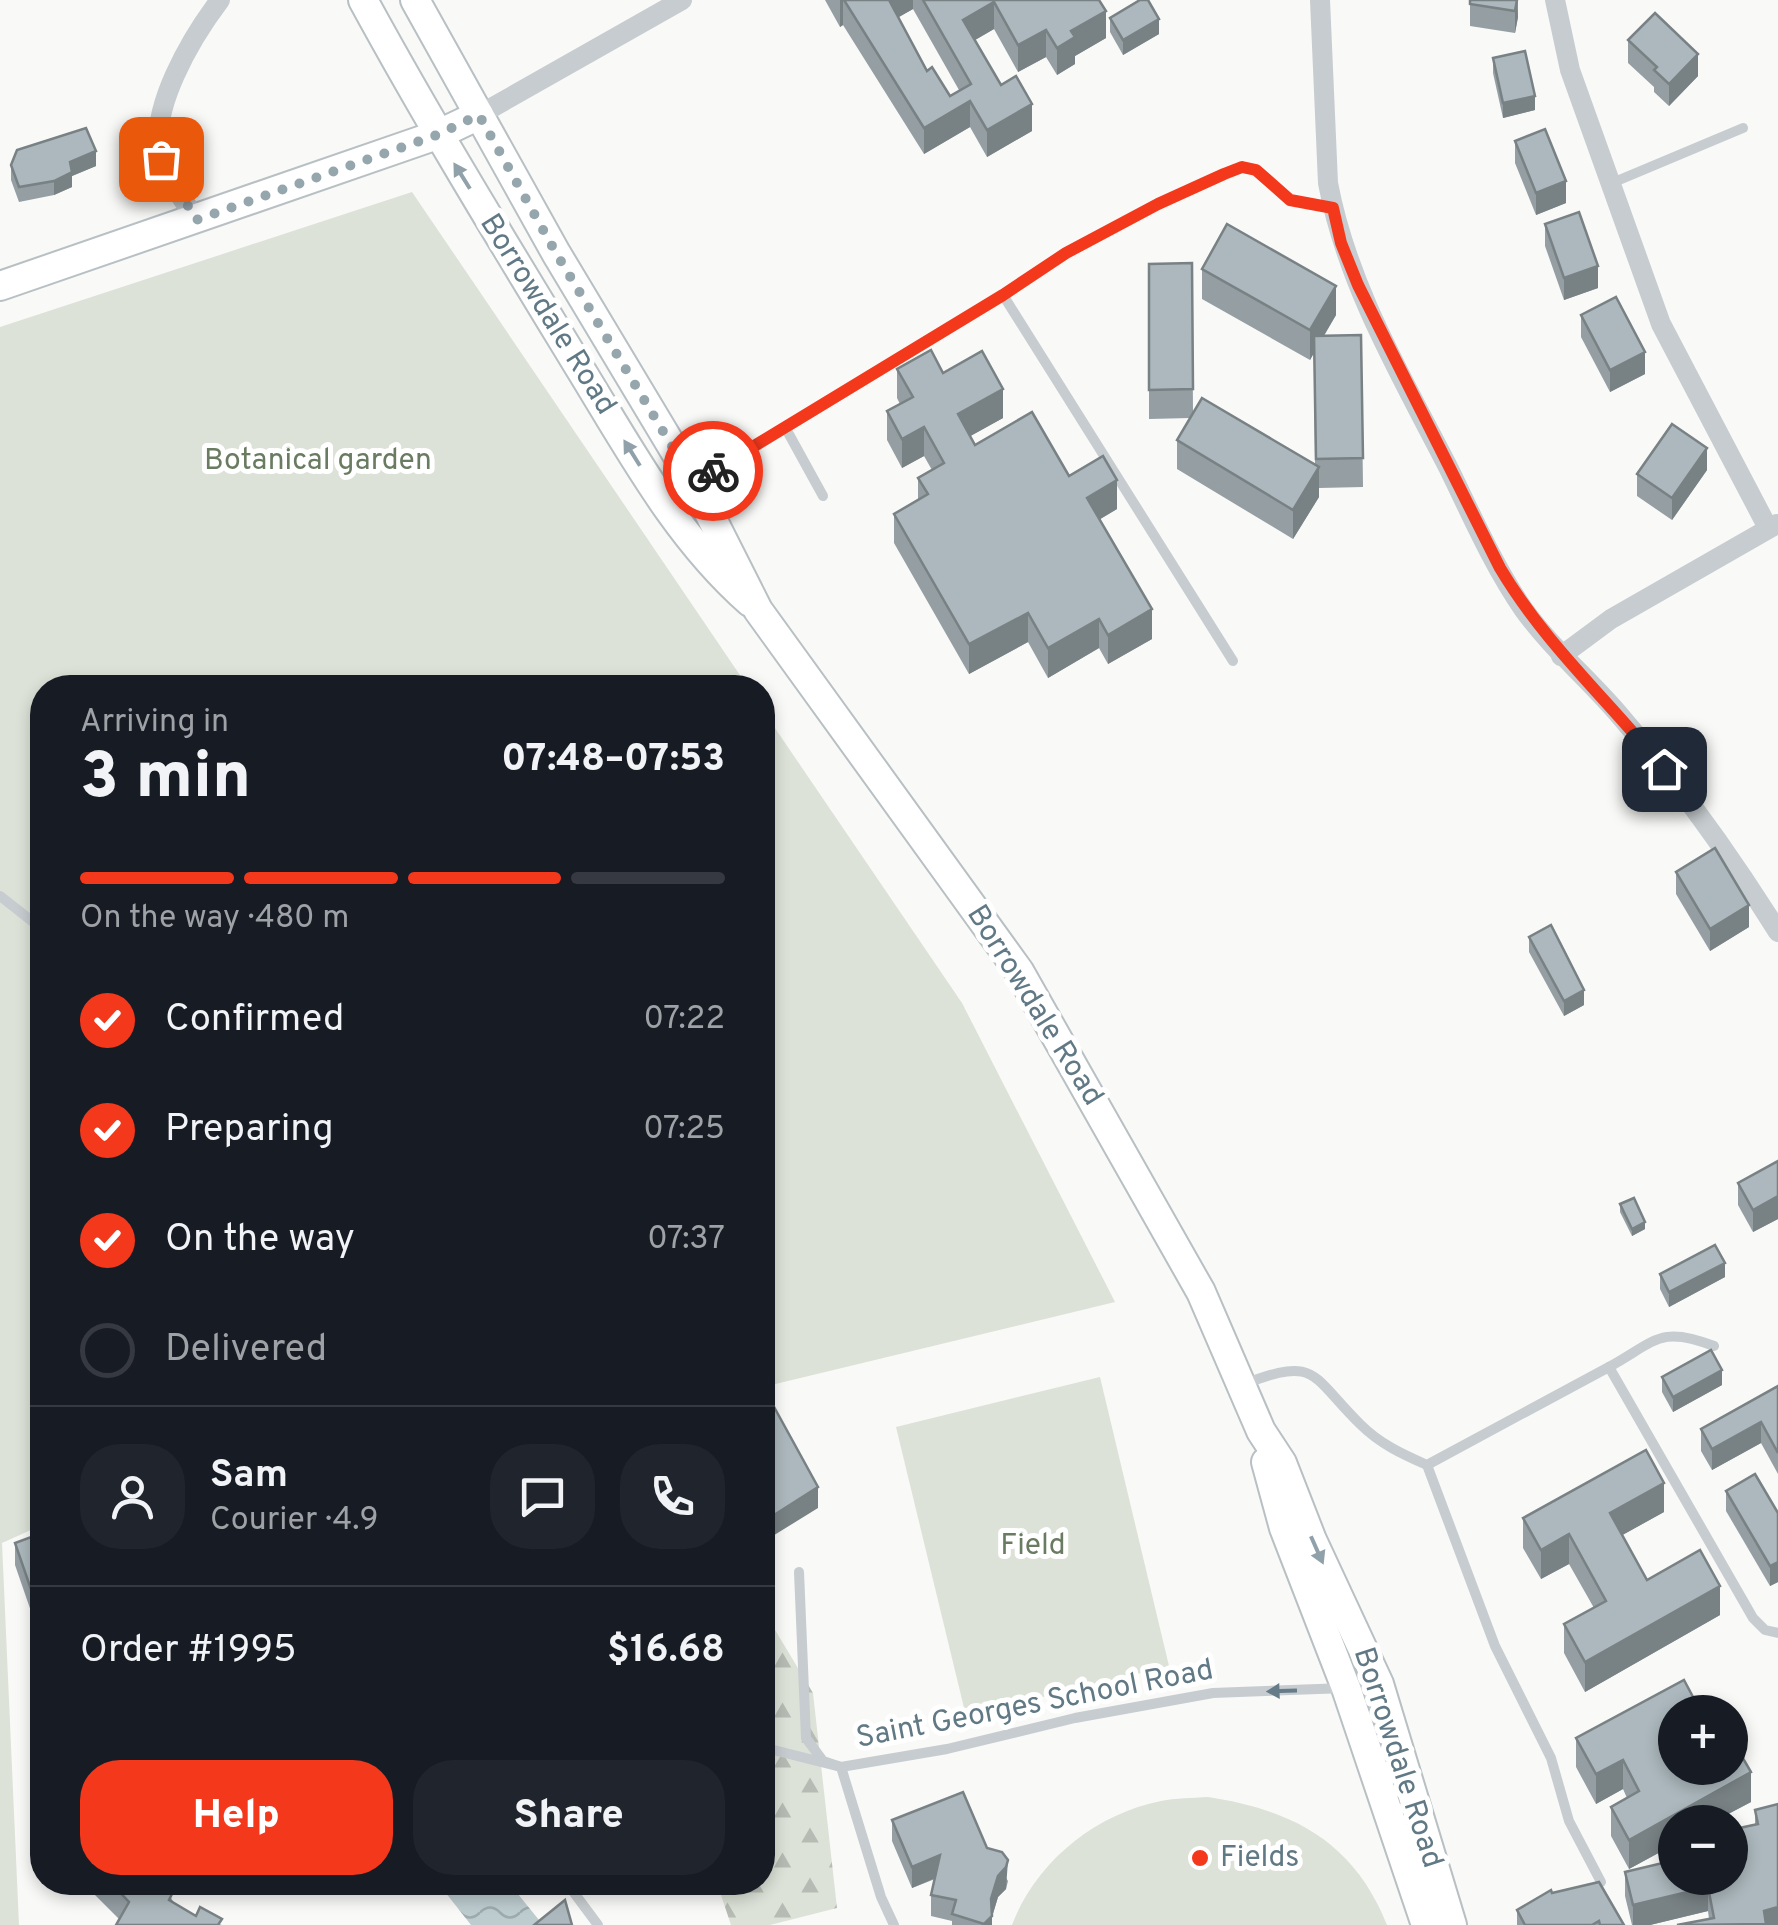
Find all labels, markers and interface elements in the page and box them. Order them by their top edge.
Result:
pin [119,117,204,202]
icon: bag [134,132,189,187]
one-way arrow [454,162,471,190]
street label: Borrowdale Road [470,208,624,422]
courier [663,421,763,521]
one-way arrow [624,439,642,467]
park label: Botanical garden [204,443,432,480]
icon: bike [686,444,741,499]
text: Arriving in [80,703,229,743]
pin [1622,727,1707,812]
text: 07:48–07:53 [501,736,725,785]
text: 3 min [80,739,251,821]
icon: home [1637,742,1692,797]
text: On the way · 480 m [80,899,349,939]
street label: Borrowdale Road [957,899,1111,1113]
icon: check [80,993,135,1048]
text: Confirmed [165,996,344,1045]
text: 07:22 [644,1000,725,1040]
icon: check [80,1103,135,1158]
text: Preparing [165,1106,334,1155]
text: 07:25 [643,1110,725,1150]
icon: check [80,1213,135,1268]
text: On the way [165,1216,355,1265]
text: 07:37 [647,1220,725,1260]
text: Delivered [165,1326,327,1375]
button: person [80,1444,185,1549]
button: chat [490,1444,595,1549]
button: phone [620,1444,725,1549]
text: Sam [210,1452,288,1501]
text: Courier · 4.9 [210,1501,379,1541]
park label: Field [1000,1528,1066,1565]
one-way arrow [1309,1536,1326,1565]
text: Order #1995 [80,1627,297,1676]
text: $16.68 [607,1627,725,1676]
street label: Borrowdale Road [1344,1643,1450,1873]
street label: Saint Georges School Road [853,1652,1217,1758]
one-way arrow [1265,1683,1297,1699]
map controls [1658,1695,1748,1895]
button: + [1658,1695,1748,1785]
button: Help [80,1760,393,1875]
button: Share [413,1760,725,1875]
button: − [1658,1805,1748,1895]
place label: Fields [1220,1840,1299,1877]
marker: Fields [1189,1847,1211,1869]

